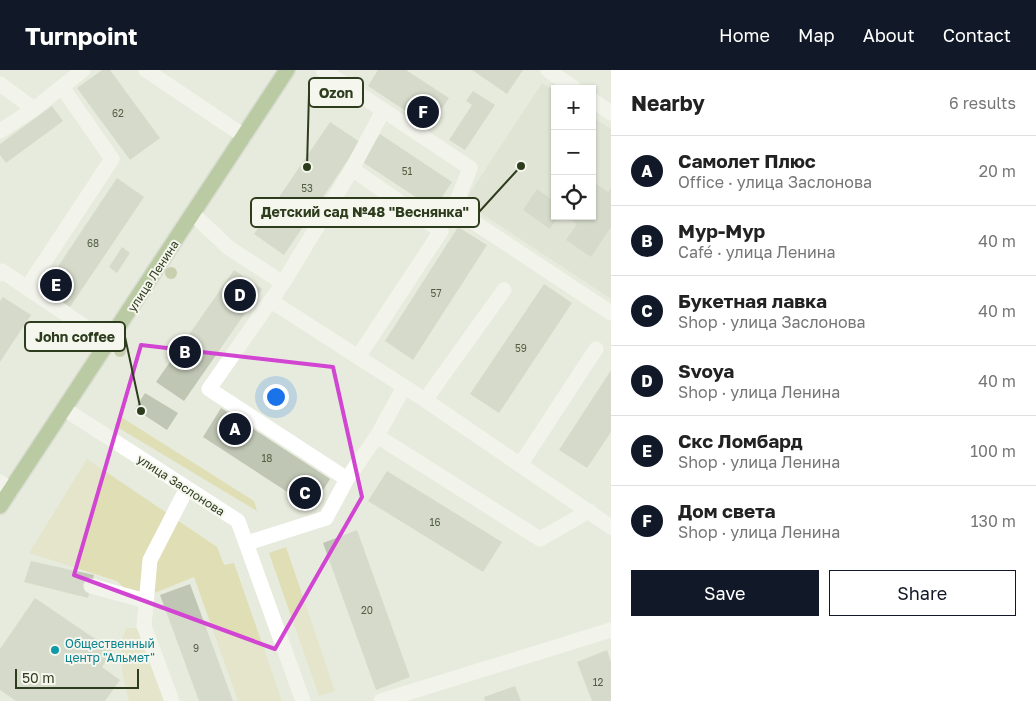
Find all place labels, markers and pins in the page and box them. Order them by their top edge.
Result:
callout: Ozon [309,78,363,107]
pin: F [407,93,439,131]
callout: Детский сад №48 "Веснянка" [251,198,479,227]
pin: E [40,266,72,304]
pin: D [224,276,256,314]
callout: John coffee [25,322,125,351]
pin: B [169,333,201,371]
pin: A [219,410,251,448]
pin: C [289,474,321,512]
place label: Общественный центр "Альмет" [65,636,155,665]
marker: Общественный центр "Альмет" [49,644,61,656]

